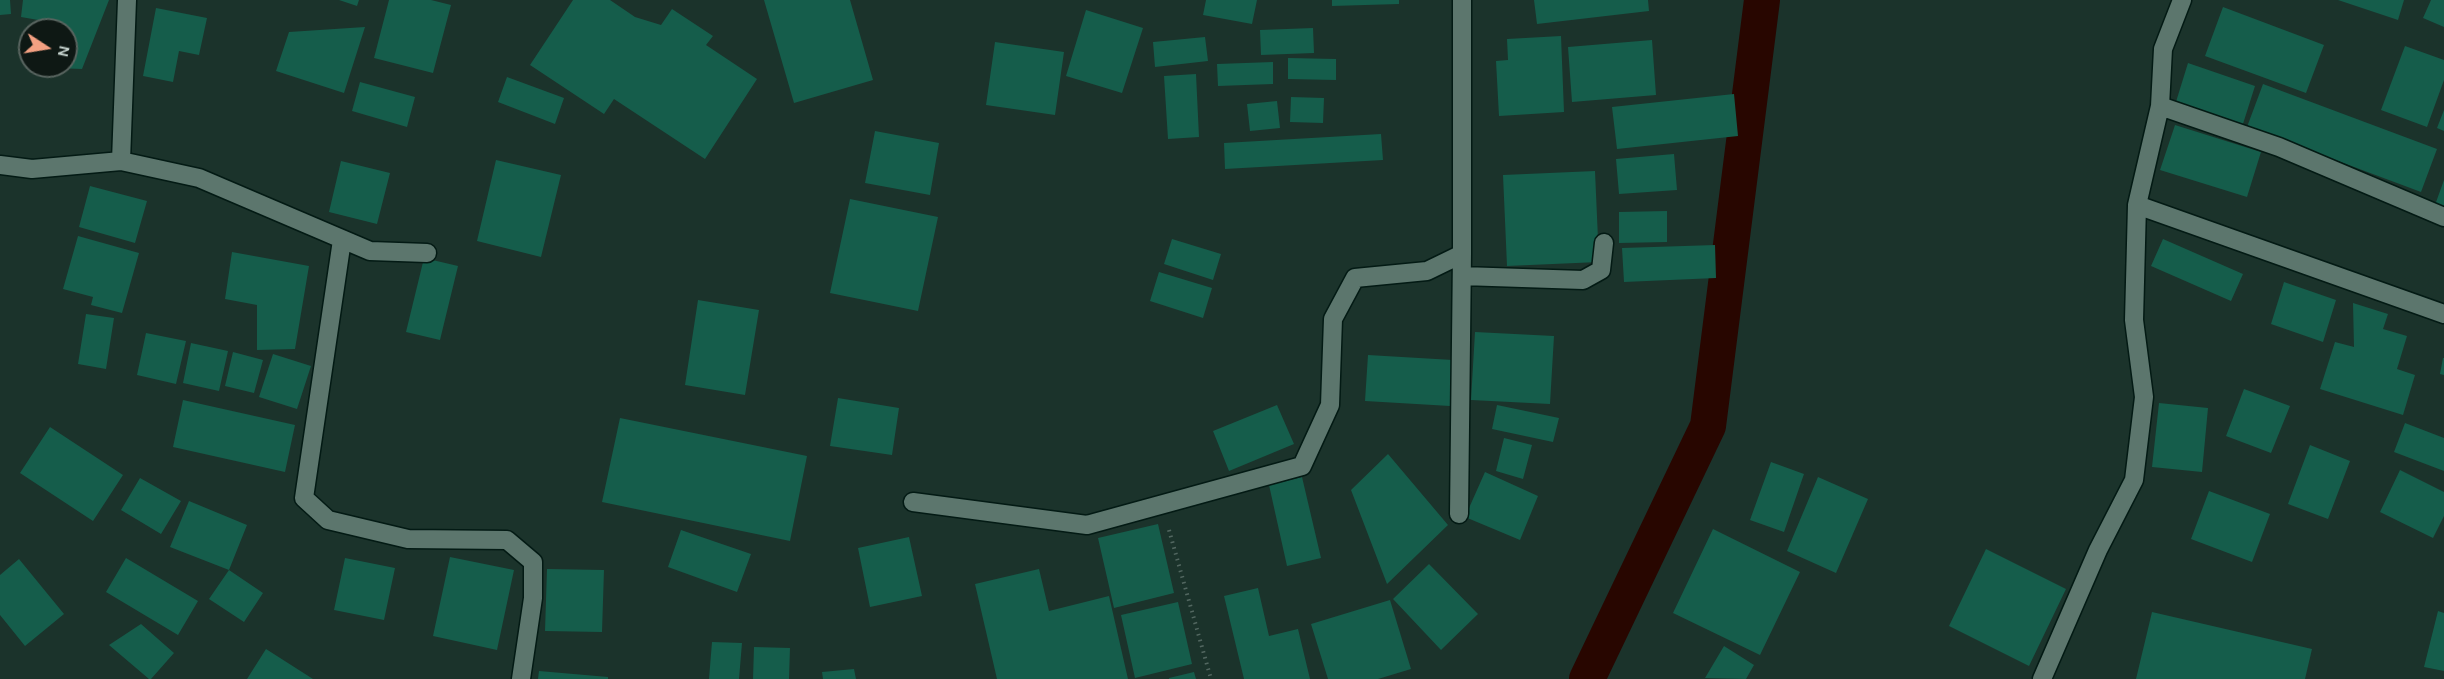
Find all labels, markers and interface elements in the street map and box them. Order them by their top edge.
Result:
north arrow [18,18,78,78]
text: N [54,44,75,59]

